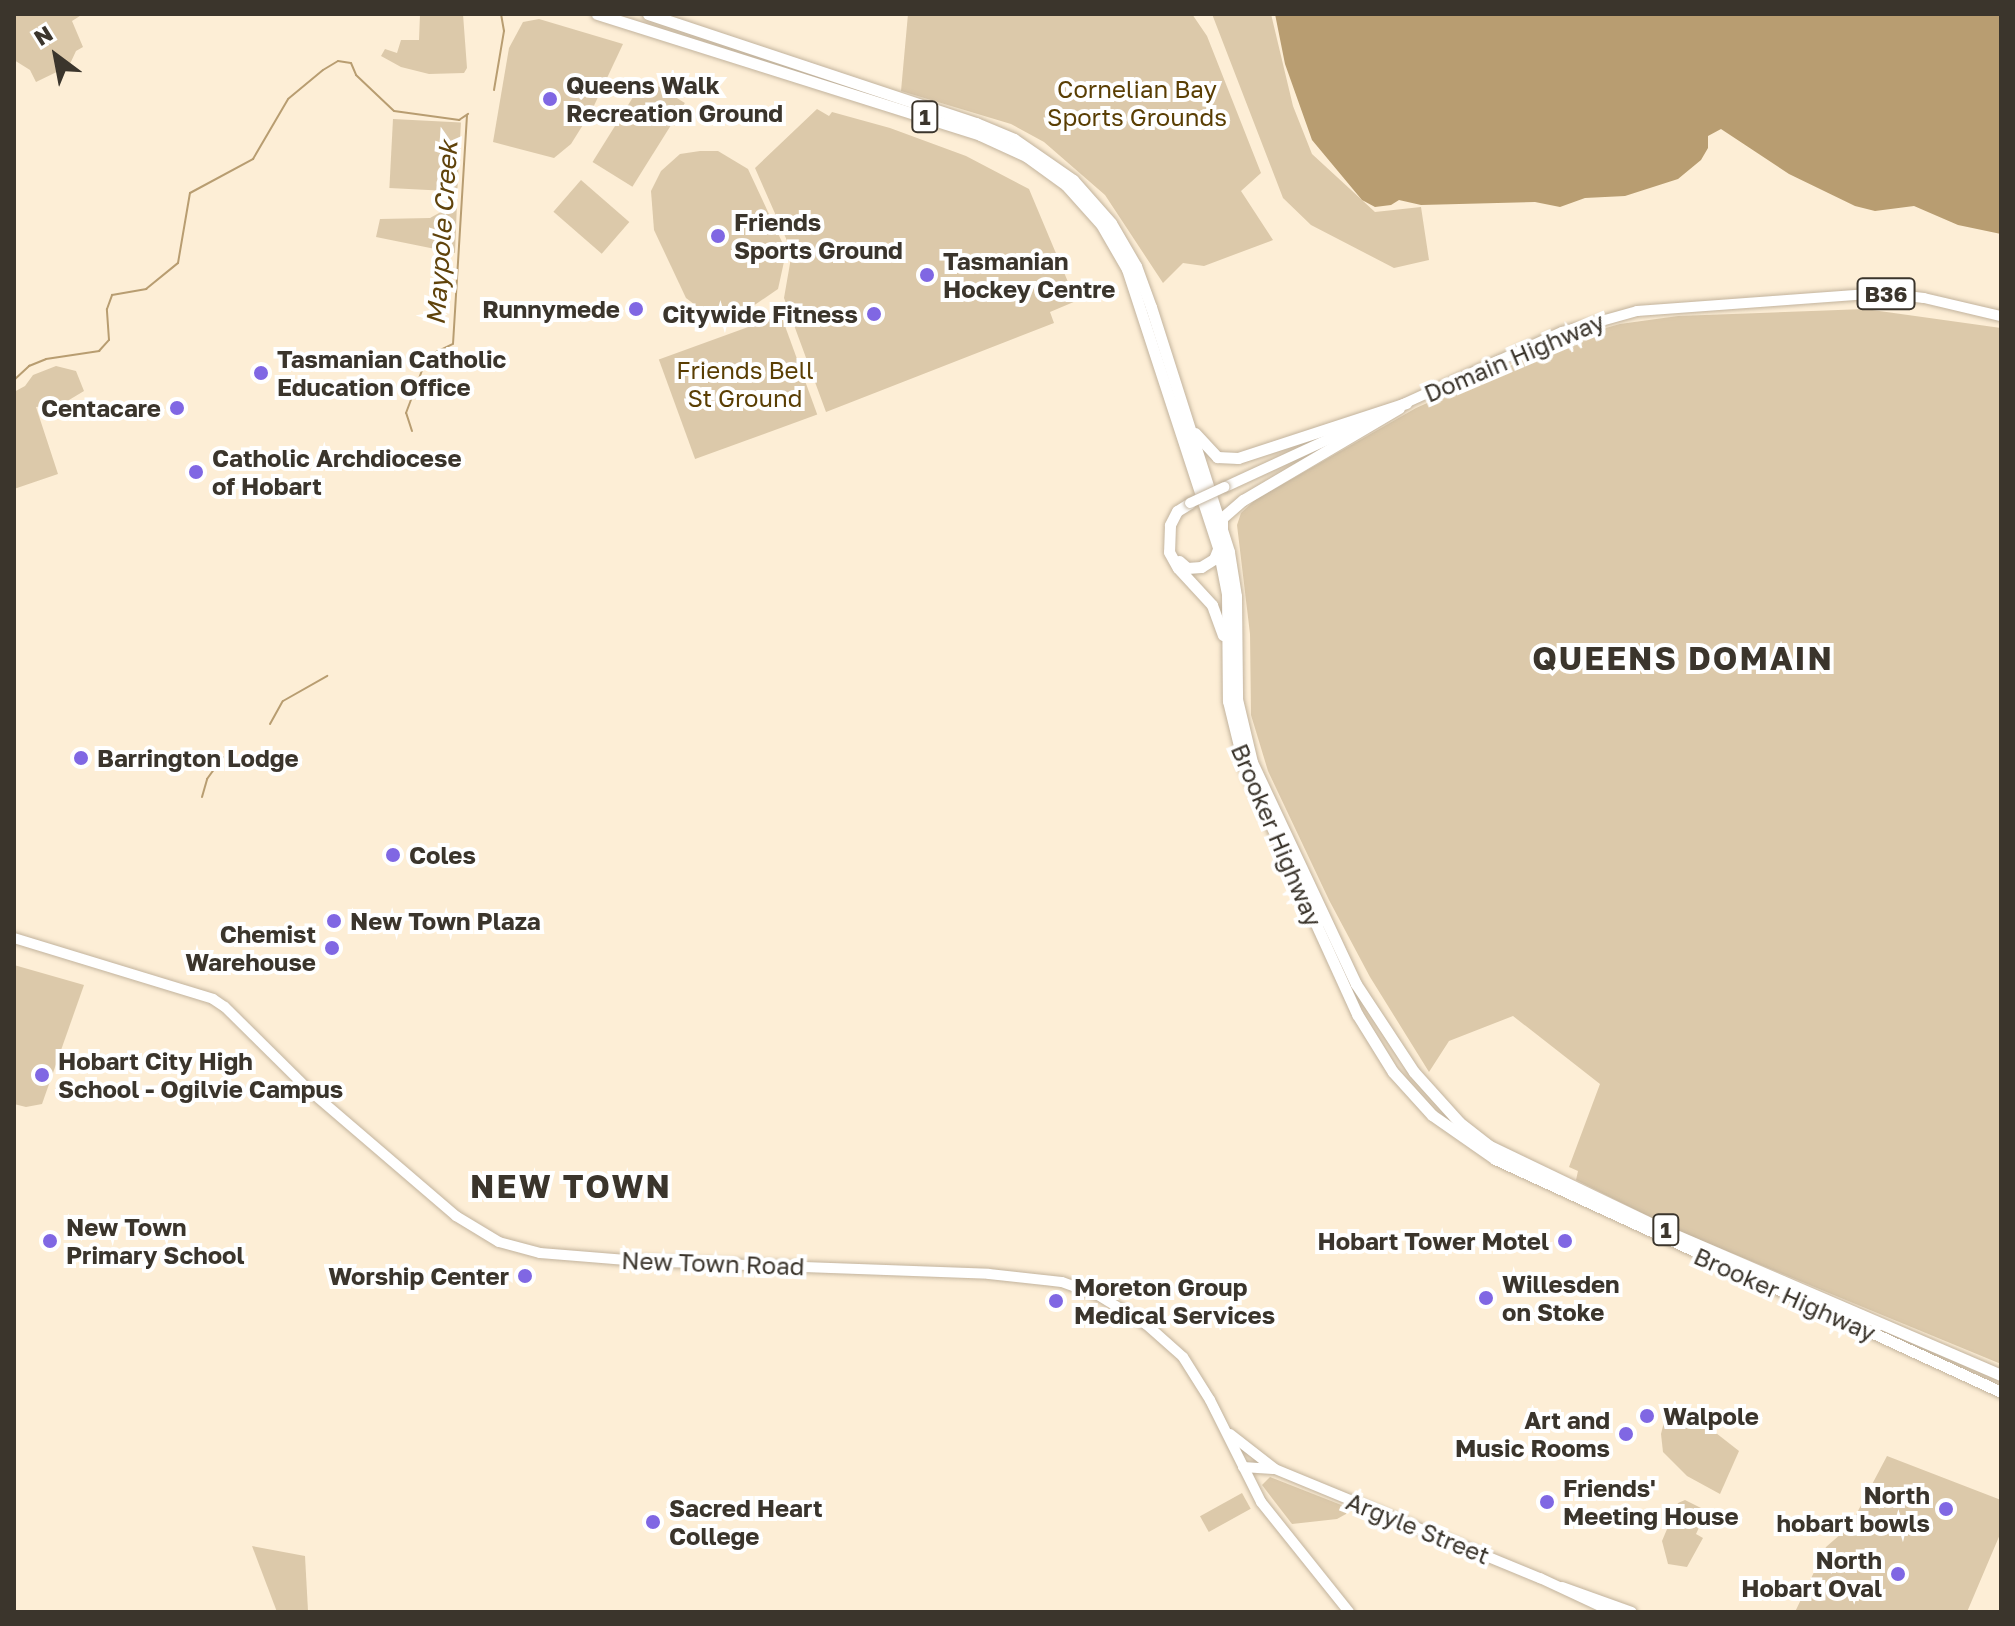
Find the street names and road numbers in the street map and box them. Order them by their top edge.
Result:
road number: 1 [911,99,939,135]
road number: B36 [1856,276,1916,312]
street label: Domain Highway [1420,306,1608,408]
street label: Brooker Highway [1225,739,1329,931]
road number: 1 [1652,1212,1680,1248]
street label: Brooker Highway [1690,1241,1880,1347]
street label: New Town Road [621,1245,805,1281]
street label: Argyle Street [1342,1486,1494,1570]

